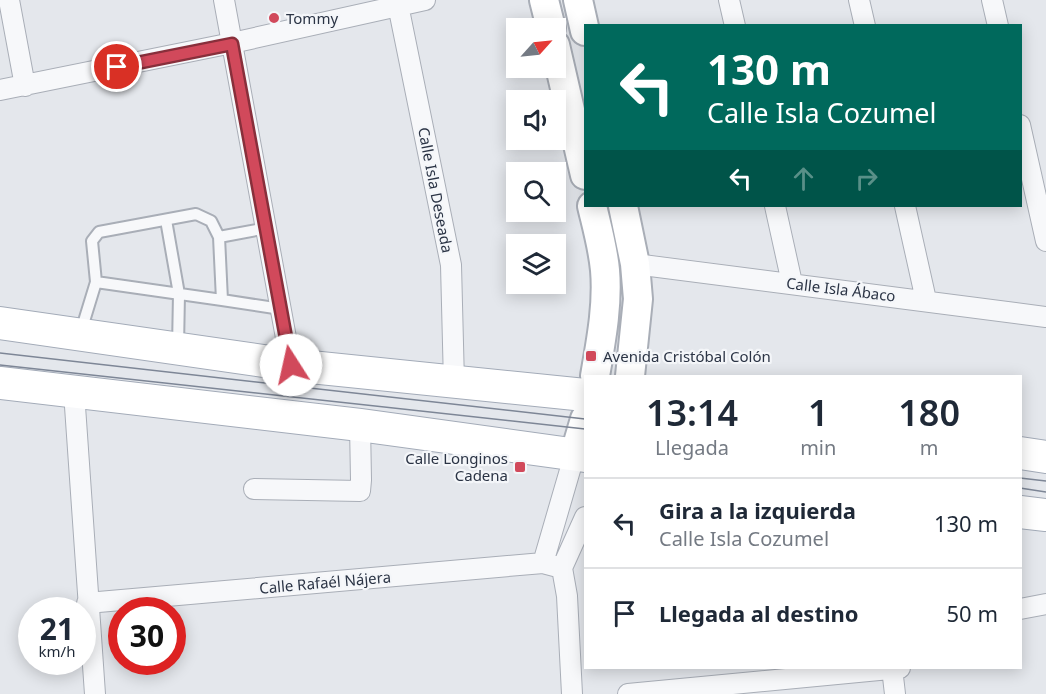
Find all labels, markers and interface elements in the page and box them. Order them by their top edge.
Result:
place label: Tommy [286,8,338,28]
marker: Tommy [267,11,281,25]
north arrow [506,18,566,78]
map controls [506,18,566,294]
text: 130 m [707,40,831,97]
pin [91,41,142,92]
icon: left [608,48,686,126]
icon: arrive [100,50,133,83]
button: sound [506,90,566,150]
text: Calle Isla Cozumel [707,94,937,131]
street label: Calle Isla Deseada [414,125,458,255]
button: search [506,162,566,222]
icon: left [724,162,757,195]
icon: ahead [787,162,820,195]
icon: right [850,162,883,195]
button: layers [506,234,566,294]
street label: Calle Isla Ábaco [785,272,897,306]
position arrow [259,333,323,397]
place label: Avenida Cristóbal Colón [603,346,771,366]
marker: Avenida Cristóbal Colón [584,349,598,363]
text: 13:14 [646,388,738,437]
text: 1 [808,388,829,437]
text: 180 [898,388,960,437]
text: Llegada [655,434,729,461]
text: min [800,434,836,461]
text: m [920,434,939,461]
place label: Calle Longinos Cadena [405,448,508,485]
marker: Calle Longinos Cadena [513,460,527,474]
text: Gira a la izquierda [659,495,856,525]
icon: left [608,507,641,540]
text: 130 m [934,508,998,538]
text: Calle Isla Cozumel [659,525,829,552]
street label: Calle Rafaél Nájera [258,566,392,598]
speed limit sign: 30 [108,597,186,675]
icon: arrive [608,597,641,630]
text: Llegada al destino [659,598,859,628]
text: 50 m [947,598,998,628]
text: 21 [40,608,74,649]
text: km/h [39,641,75,661]

